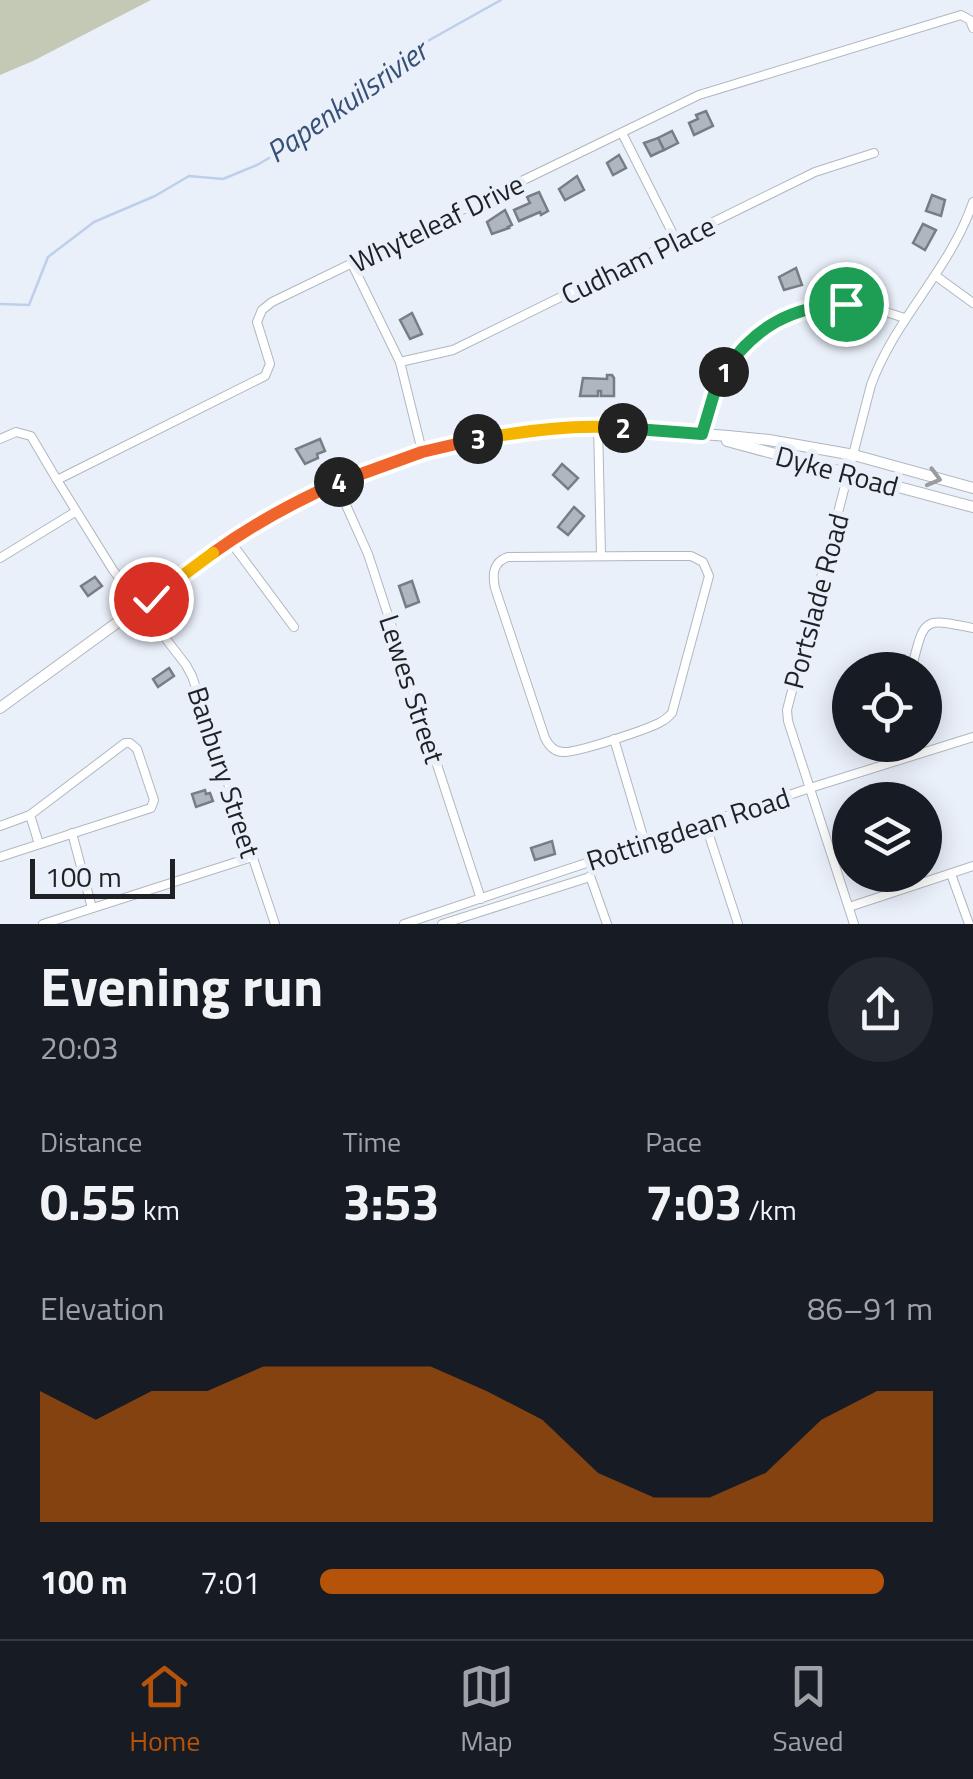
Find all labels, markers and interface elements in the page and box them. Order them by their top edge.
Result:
water label: Papenkuilsrivier [256,26,439,174]
street label: Whyteleaf Drive [343,162,531,283]
street label: Cudham Place [554,204,722,315]
pin [804,262,889,347]
icon: arrive [819,277,874,332]
pin: 1 [699,347,749,397]
text: 1 [716,350,732,393]
pin: 2 [598,403,648,453]
text: 2 [615,406,631,449]
pin: 3 [453,414,503,464]
text: 3 [470,417,486,460]
street label: Dyke Road [771,434,903,508]
pin: 4 [314,457,364,507]
text: 4 [331,460,347,503]
one-way arrow [925,466,942,487]
street label: Portslade Road [771,508,860,693]
pin [109,557,194,642]
icon: check [124,572,179,627]
street label: Lewes Street [368,609,457,769]
map controls [832,652,942,892]
button: locate [832,652,942,762]
street label: Banbury Street [177,681,272,863]
street label: Rottingdean Road [581,775,795,882]
button: layers [832,782,942,892]
scale bar [30,854,175,898]
text: 100 m [45,855,122,898]
text: Evening run [40,944,323,1027]
button: share [828,957,933,1062]
text: 20:03 [40,1023,119,1071]
text: Distance [40,1120,142,1163]
text: Time [343,1120,401,1163]
text: Pace [645,1120,702,1163]
text: 0.55 [40,1163,137,1239]
text: 3:53 [343,1163,439,1239]
text: 7:03 [645,1163,742,1239]
text: km [137,1188,180,1231]
text: /km [742,1188,797,1231]
text: Elevation [40,1284,164,1332]
text: 86–91 m [807,1284,933,1332]
text: 100 m [40,1558,128,1606]
text: 7:01 [200,1558,261,1606]
tab: Home [129,1659,200,1762]
tab: Map [459,1659,514,1762]
tab: Saved [772,1659,844,1762]

